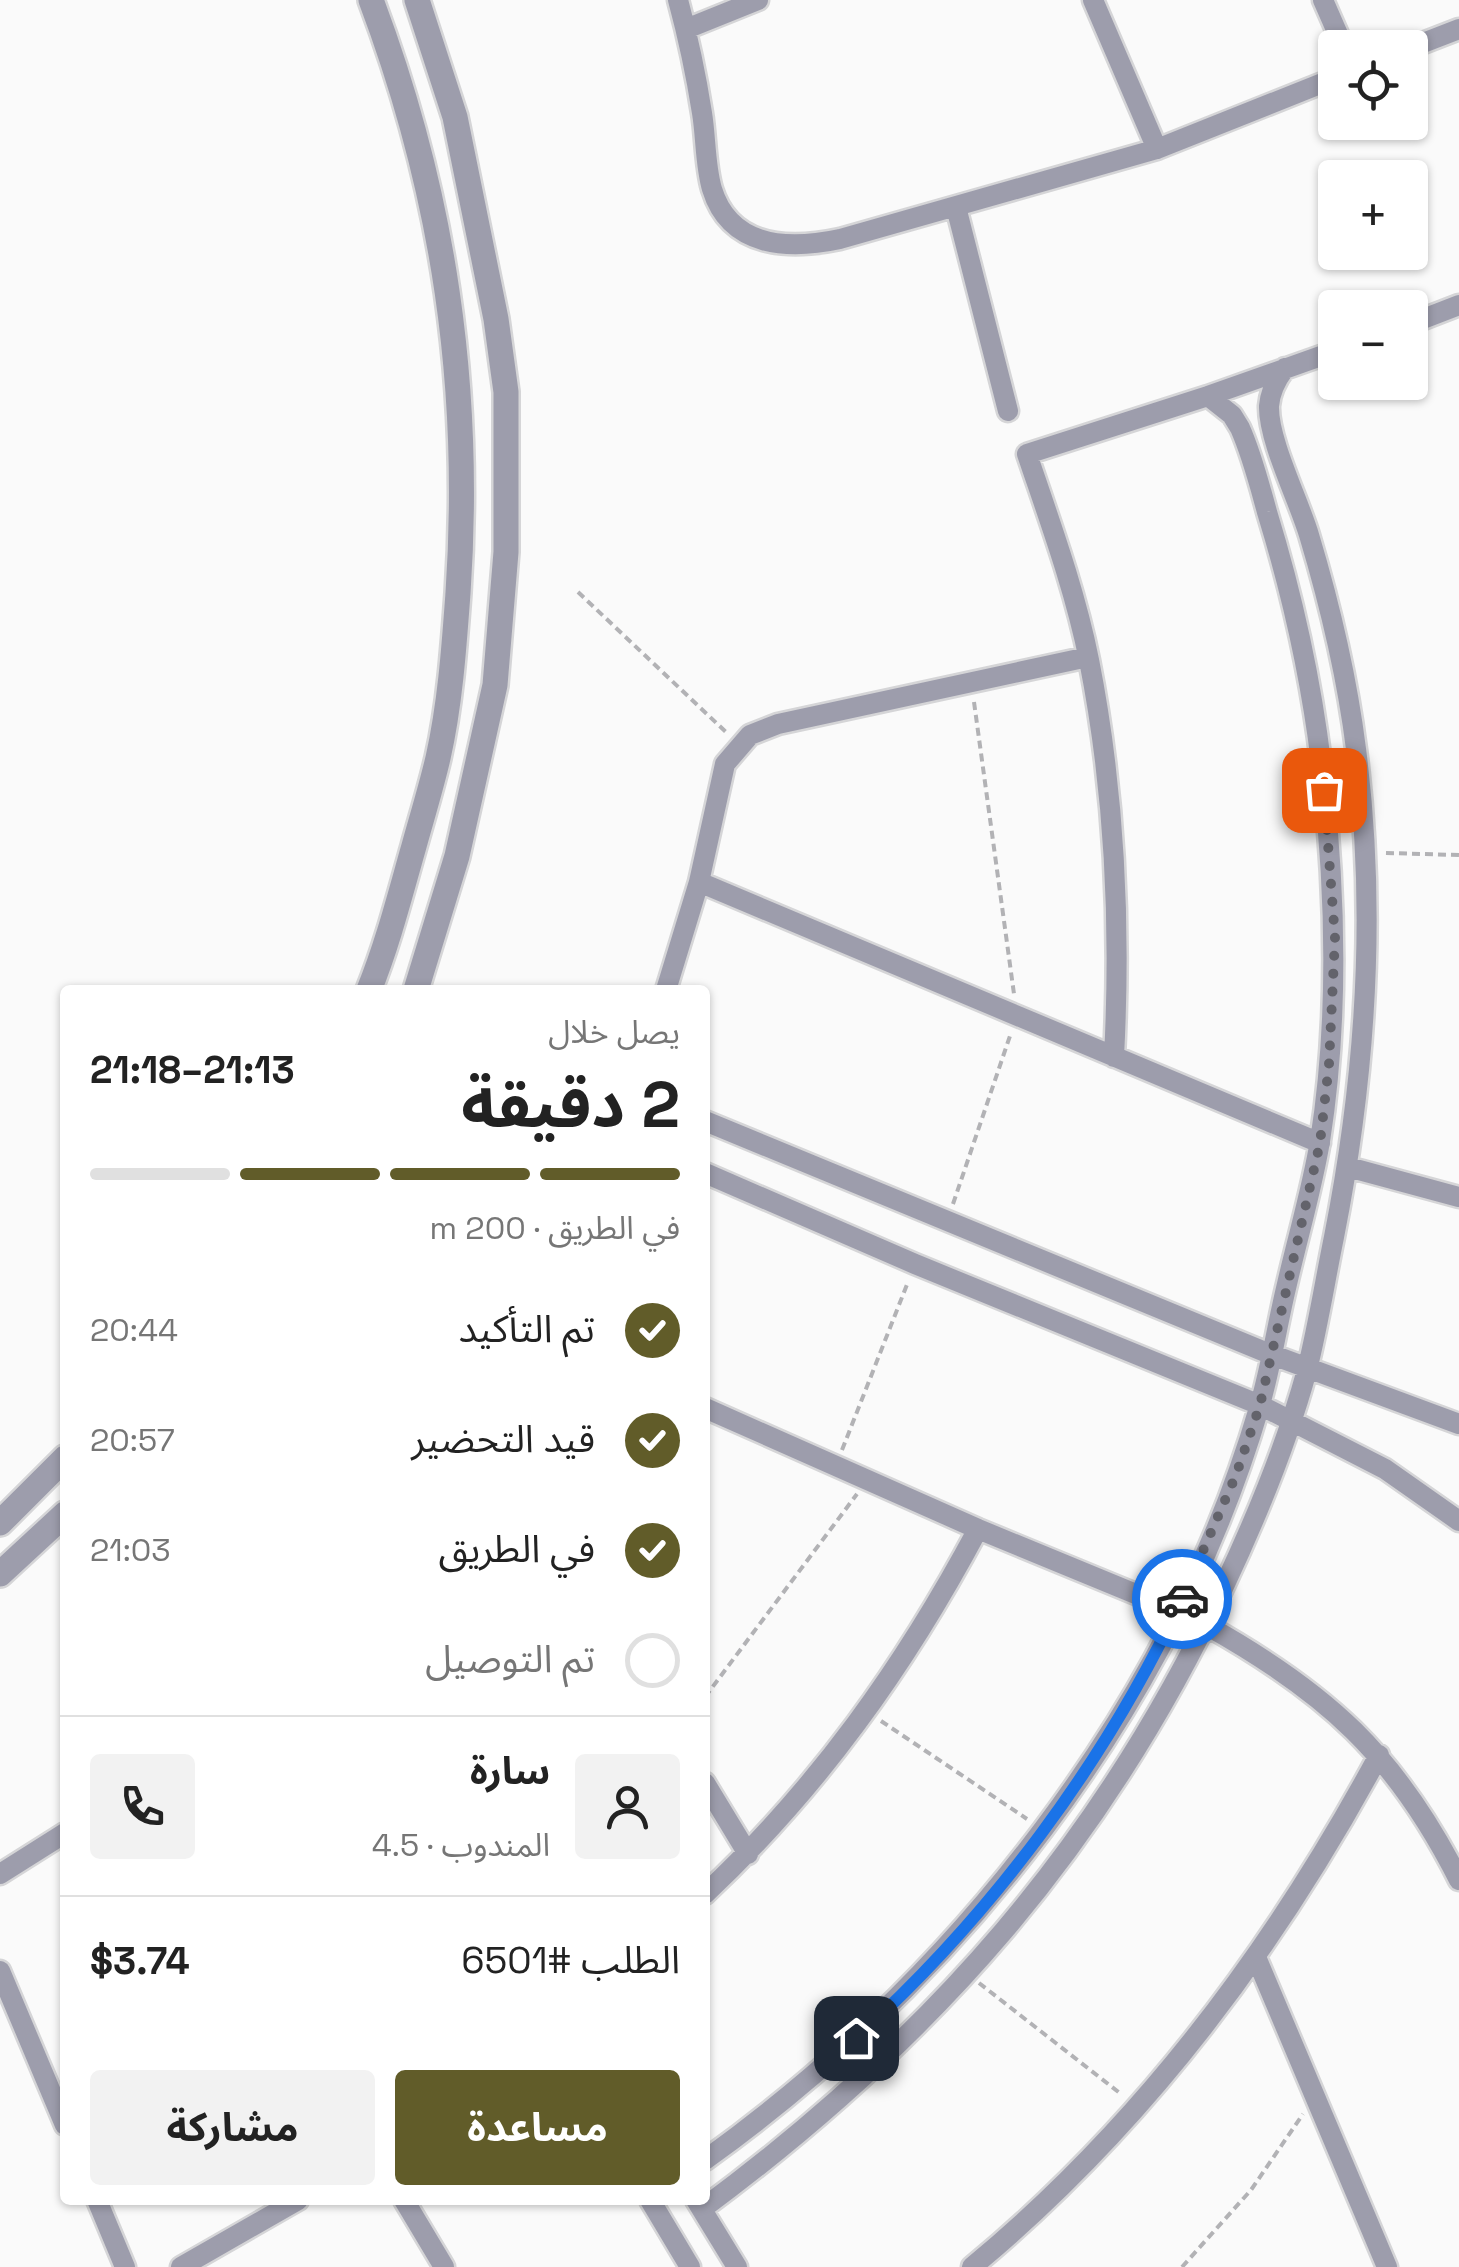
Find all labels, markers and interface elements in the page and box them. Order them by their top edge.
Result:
map controls [1318,30,1428,400]
button: locate [1318,30,1428,140]
button: + [1318,160,1428,270]
button: − [1318,290,1428,400]
pin [1282,748,1367,833]
icon: bag [1297,763,1352,818]
text: يصل خلال [548,1012,680,1052]
text: 21:13–21:18 [90,1046,295,1094]
text: 2 دقيقة [461,1063,680,1146]
text: في الطريق · 200 m [430,1208,680,1248]
icon: check [625,1303,680,1358]
text: تم التأكيد [458,1305,595,1353]
text: 20:44 [90,1310,178,1350]
icon: check [625,1413,680,1468]
text: قيد التحضير [411,1415,595,1463]
text: 20:57 [90,1420,175,1460]
icon: check [625,1523,680,1578]
text: في الطريق [438,1525,595,1573]
text: 21:03 [90,1530,171,1570]
courier [1132,1549,1232,1649]
icon: car [1155,1572,1210,1627]
text: تم التوصيل [425,1635,595,1683]
text: سارة [470,1747,550,1795]
button: phone [90,1754,195,1859]
button: person [575,1754,680,1859]
text: المندوب · 4.5 [372,1825,550,1865]
text: الطلب #6501 [461,1936,680,1984]
text: $3.74 [90,1937,190,1985]
pin [814,1996,899,2081]
icon: home [829,2011,884,2066]
button: مشاركة [90,2070,375,2185]
button: مساعدة [395,2070,680,2185]

